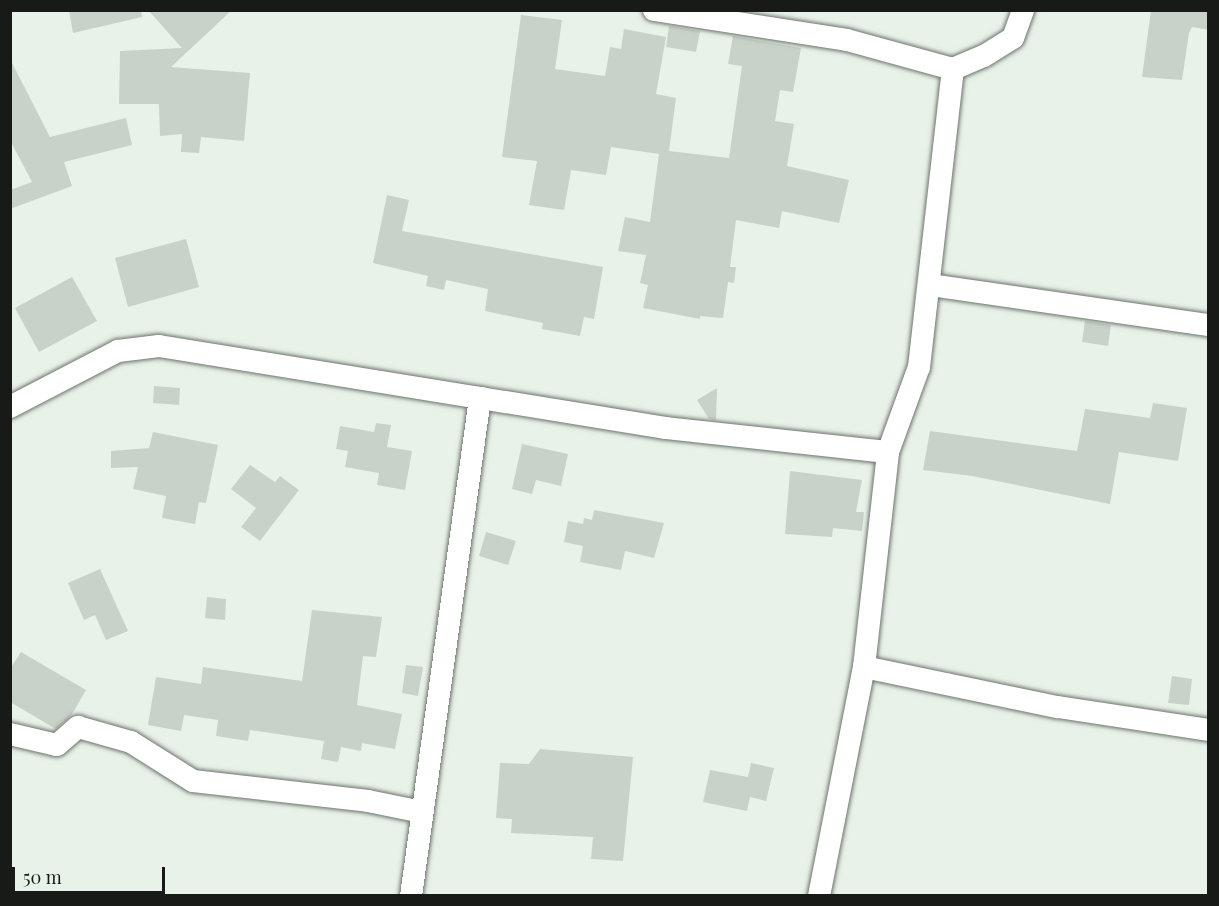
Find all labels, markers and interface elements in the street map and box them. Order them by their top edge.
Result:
scale bar [15,855,168,893]
text: 50 m [23,865,62,889]

